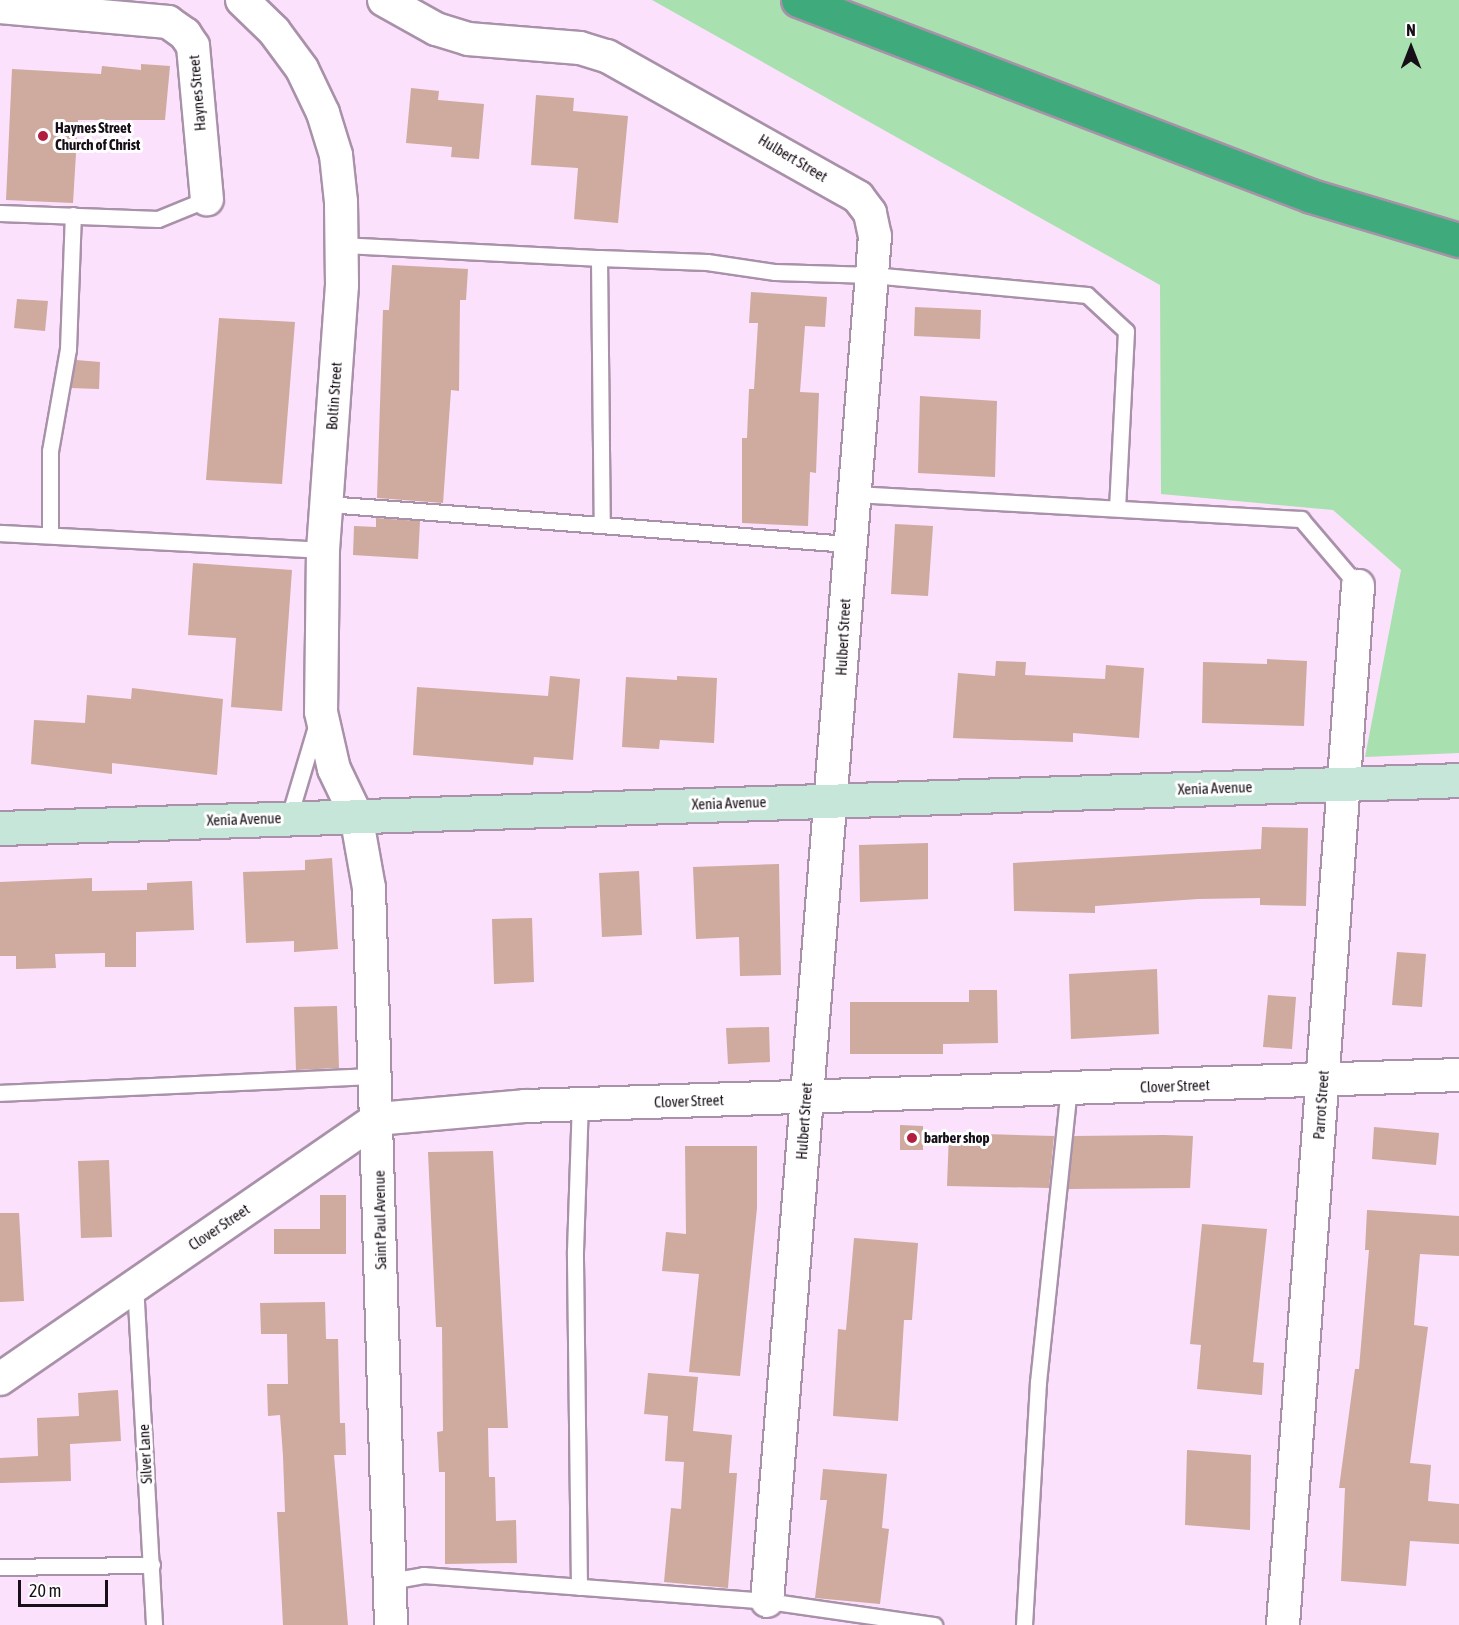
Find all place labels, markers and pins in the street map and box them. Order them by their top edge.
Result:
place label: Haynes Street Church of Christ [55,118,140,153]
marker: Haynes Street Church of Christ [36,129,50,143]
place label: barber shop [924,1129,990,1147]
marker: barber shop [905,1131,919,1145]

